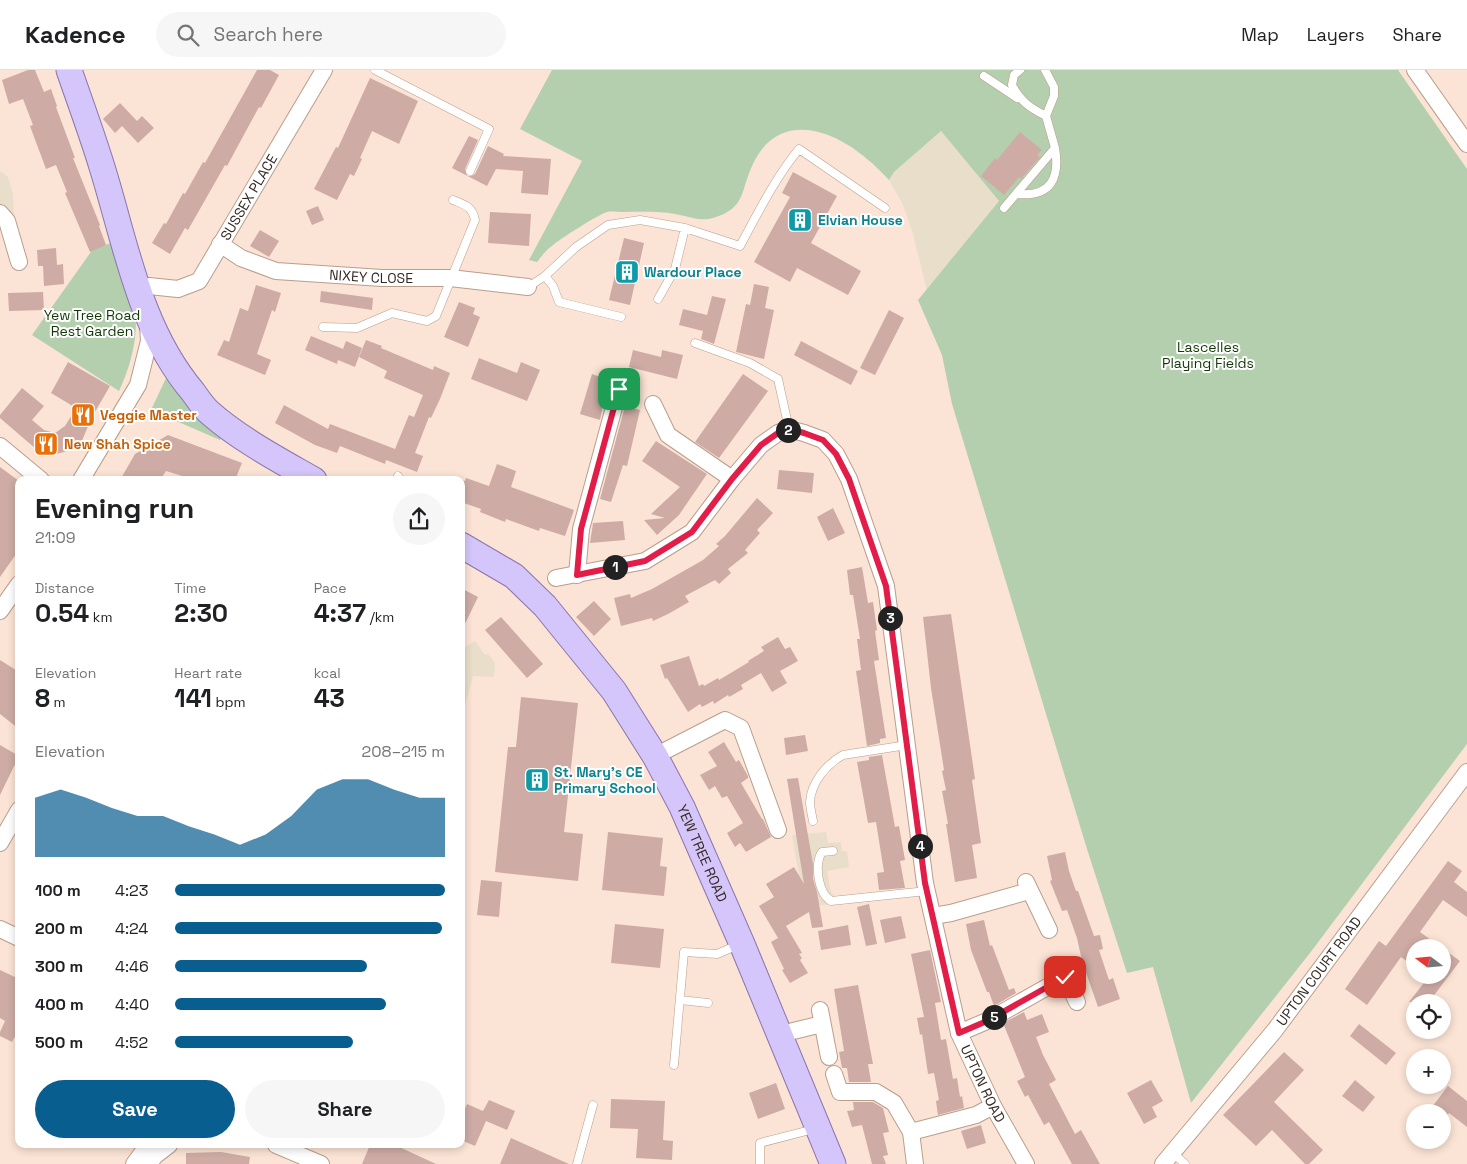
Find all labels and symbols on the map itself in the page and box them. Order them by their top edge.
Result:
street label: SUSSEX PLACE [216,151,281,244]
building icon: Elvian House [787,207,813,233]
place label: Elvian House [818,211,903,229]
building icon: Wardour Place [614,259,640,285]
place label: Wardour Place [644,263,742,281]
street label: NIXEY CLOSE [329,266,413,287]
park label: Yew Tree Road Rest Garden [44,306,140,340]
park label: Lascelles Playing Fields [1162,338,1254,372]
pin [598,368,640,410]
restaurant icon: Veggie Master [70,402,96,428]
place label: Veggie Master [100,406,197,424]
pin: 2 [776,418,800,442]
restaurant icon: New Shah Spice [33,431,59,457]
place label: New Shah Spice [64,435,171,453]
pin: 1 [602,554,628,580]
pin: 3 [878,606,902,630]
place label: St. Mary's CE Primary School [554,763,656,797]
building icon: St. Mary's CE Primary School [524,767,550,793]
street label: YEW TREE ROAD [673,802,731,905]
pin: 4 [908,834,932,858]
street label: UPTON COURT ROAD [1272,913,1365,1029]
north arrow [1406,939,1451,984]
pin [1044,956,1086,998]
pin: 5 [982,1004,1006,1030]
street label: UPTON ROAD [957,1042,1009,1126]

